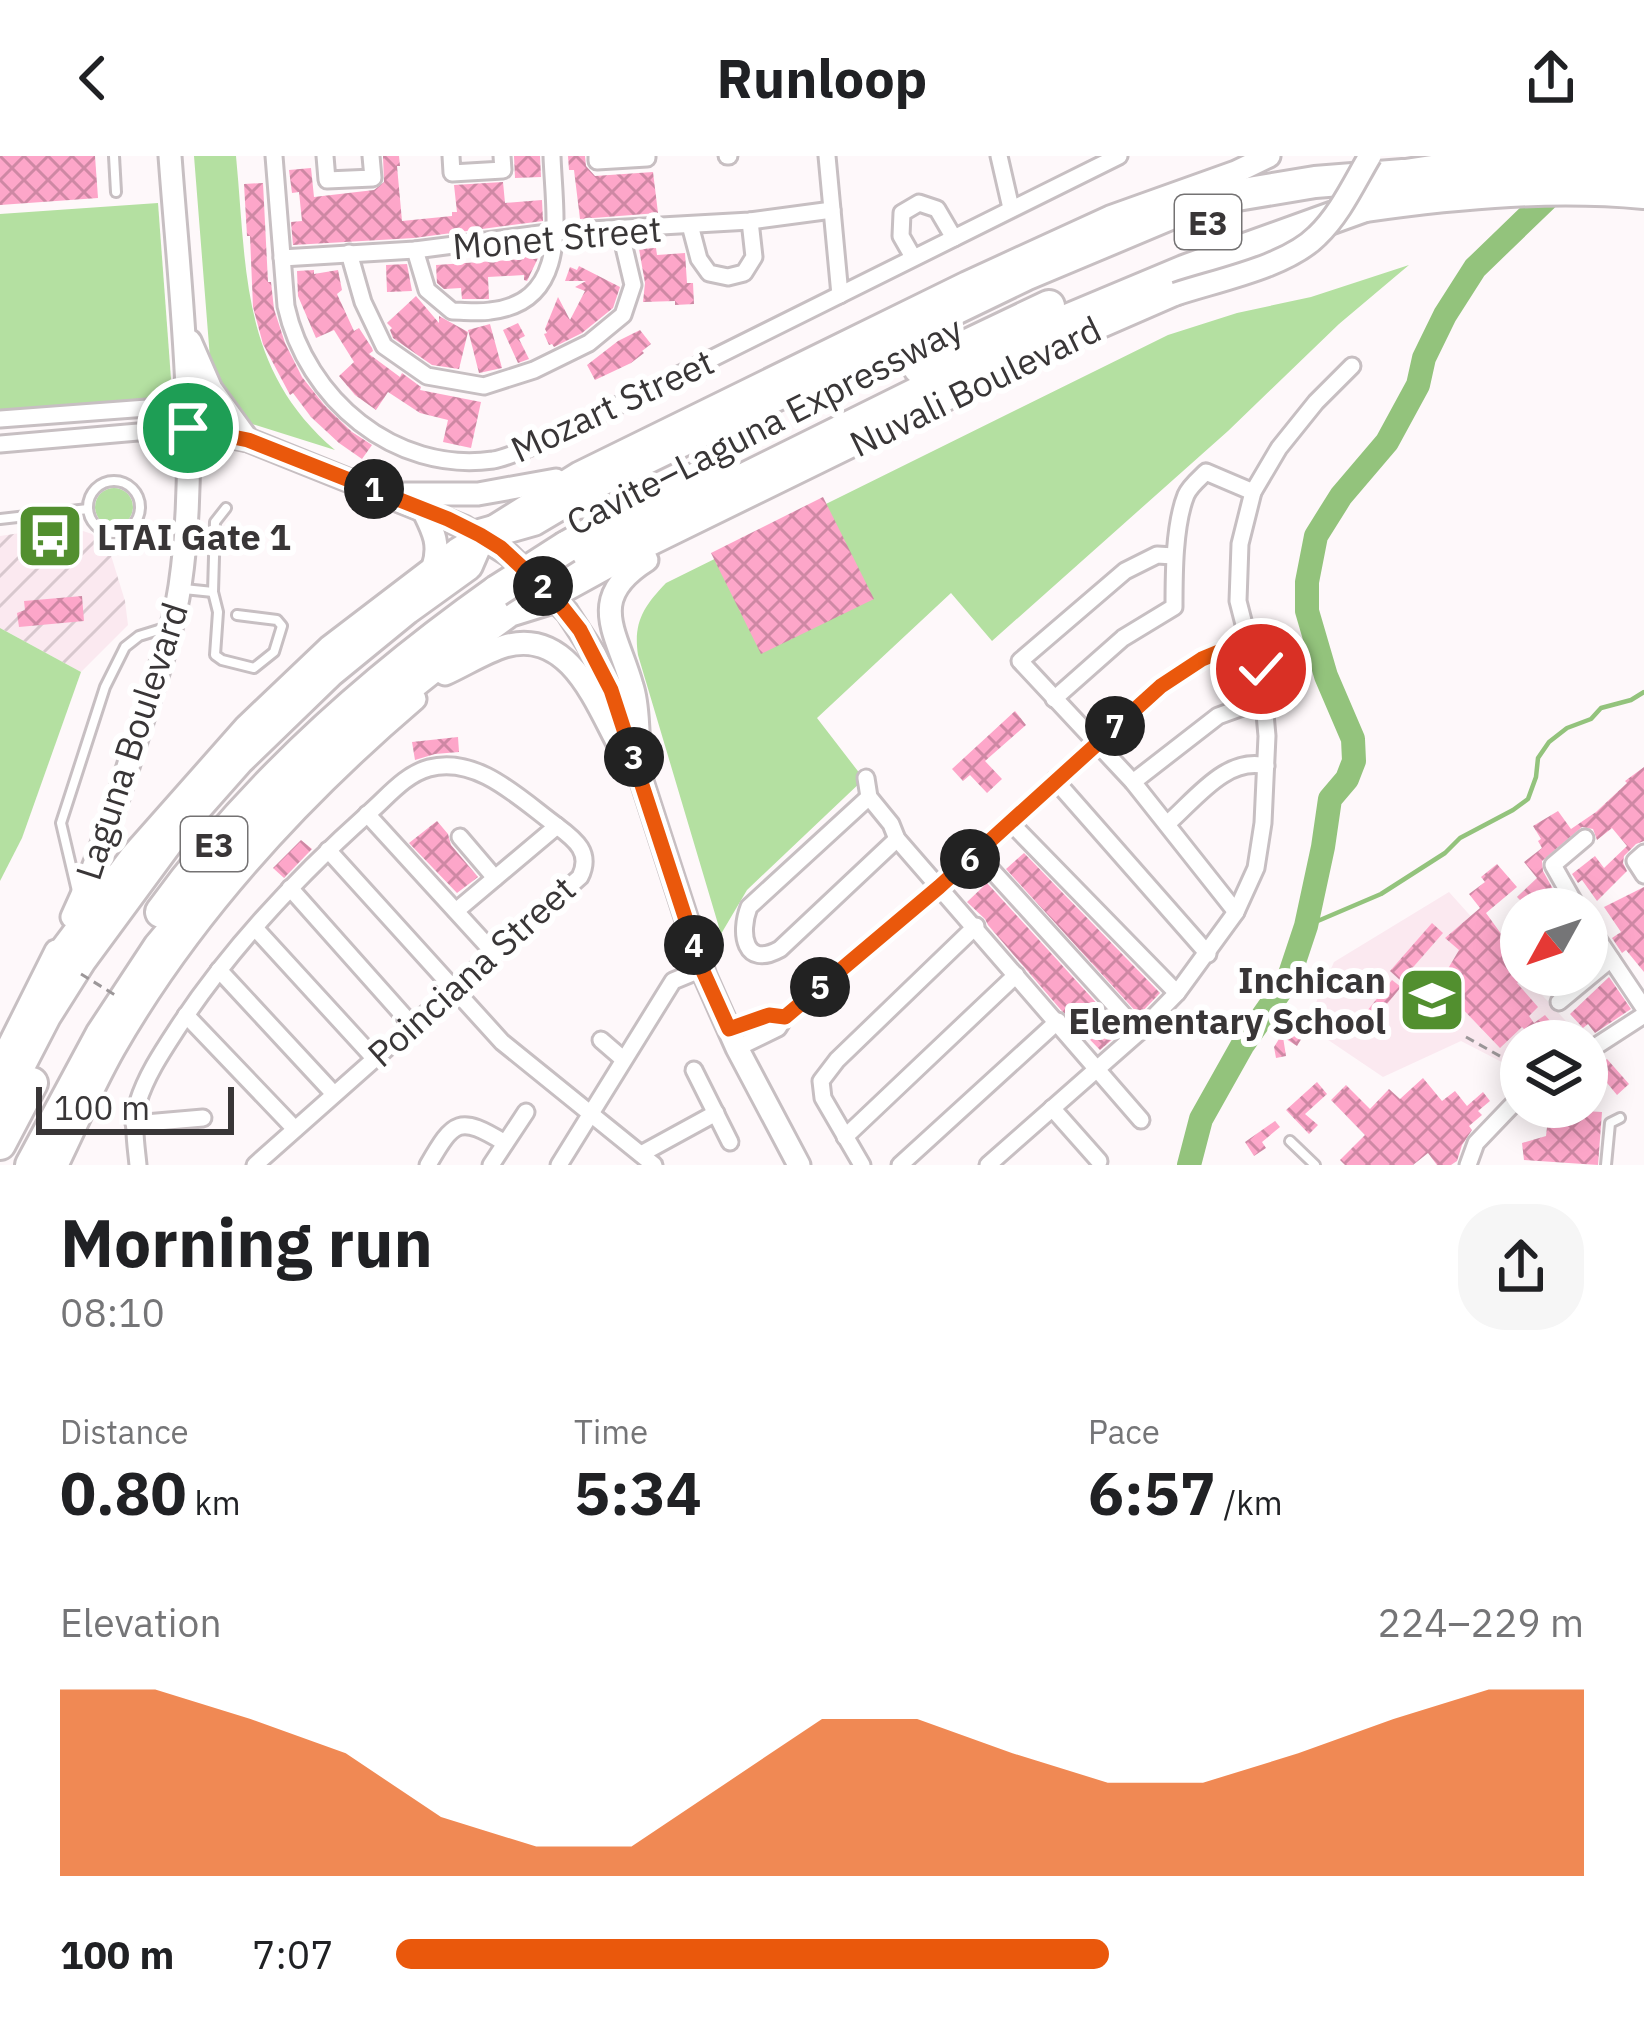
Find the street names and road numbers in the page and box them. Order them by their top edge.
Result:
road number: E3 [1175,195,1241,249]
street label: Monet Street [451,204,663,270]
street label: Cavite–Laguna Expressway [558,305,970,545]
street label: Nuvali Boulevard [842,305,1108,467]
street label: Mozart Street [503,338,721,472]
street label: Laguna Boulevard [64,597,198,885]
road number: E3 [181,817,247,871]
street label: Poinciana Street [357,865,585,1077]

